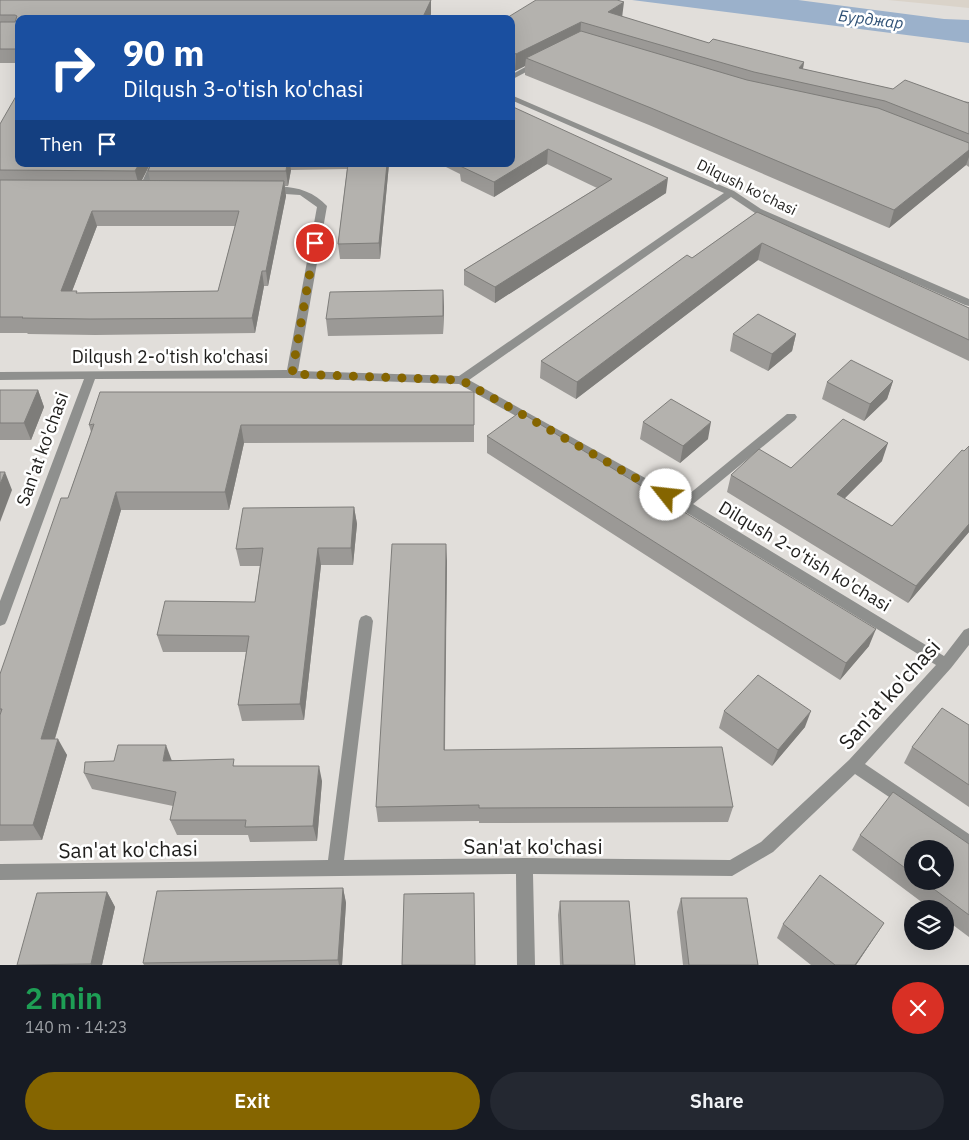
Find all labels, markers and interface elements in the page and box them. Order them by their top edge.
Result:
water label: Бурджар [837,5,905,33]
text: 90 m [123,30,205,76]
icon: right [40,35,105,100]
text: Dilqush 3-o'tish ko'chasi [123,74,363,103]
icon: arrive [93,130,121,158]
text: Then [40,132,83,156]
street label: Dilqush ko'chasi [694,155,800,219]
pin [294,222,336,264]
icon: arrive [301,229,329,257]
street label: Dilqush 2-o'tish ko'chasi [72,345,268,368]
street label: San'at ko'chasi [11,389,73,509]
position arrow [639,468,691,520]
street label: Dilqush 2-o'tish ko'chasi [715,495,895,617]
street label: San'at ko'chasi [832,633,946,755]
street label: San'at ko'chasi [463,832,603,860]
street label: San'at ko'chasi [58,834,198,864]
map controls [904,840,954,950]
button: search [904,840,954,890]
button: layers [904,900,954,950]
text: 2 min [25,978,103,1017]
button: close [892,982,944,1034]
text: 140 m · 14:23 [25,1017,127,1037]
button: Exit [25,1072,480,1130]
button: Share [490,1072,944,1130]

